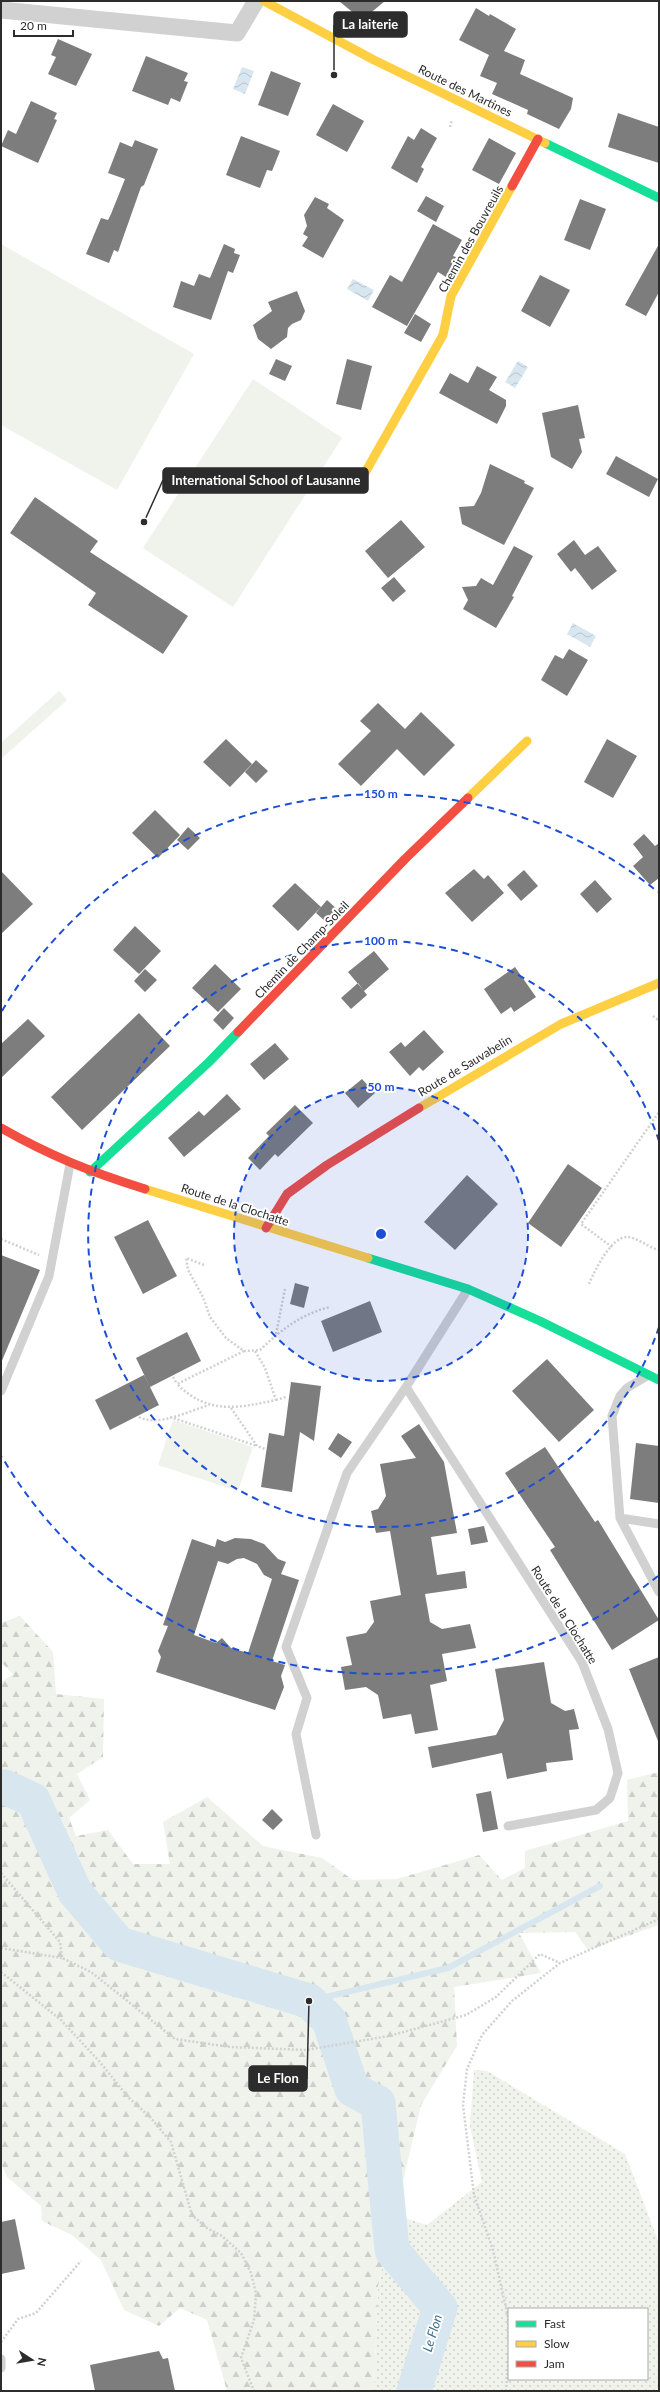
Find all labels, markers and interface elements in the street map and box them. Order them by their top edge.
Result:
scale bar [14,12,73,38]
callout: La laiterie [334,12,407,37]
text: La laiterie [342,16,398,32]
text: 20 m [20,18,47,33]
street label: Route des Martines [416,61,515,120]
street label: Chemin des Bouvreuils [435,183,506,295]
callout: International School of Lausanne [163,468,368,493]
text: International School of Lausanne [171,472,361,488]
text: 150 m [364,786,398,801]
street label: Chemin de Champ-Soleil [251,898,352,1001]
text: 100 m [364,933,398,948]
street label: Route de Sauvabelin [415,1032,514,1100]
text: 50 m [368,1079,394,1094]
street label: Route de la Clochatte [179,1180,291,1229]
centre of rings [374,1227,388,1241]
street label: Route de la Clochatte [528,1563,601,1667]
callout: Le Flon [249,2066,307,2091]
text: Le Flon [257,2070,299,2086]
legend [508,2308,648,2380]
water label: Le Flon [419,2312,445,2354]
text: Fast [544,2316,566,2331]
text: Slow [544,2336,570,2351]
north arrow [12,2340,52,2380]
text: Jam [544,2356,565,2371]
text: N [35,2357,50,2368]

